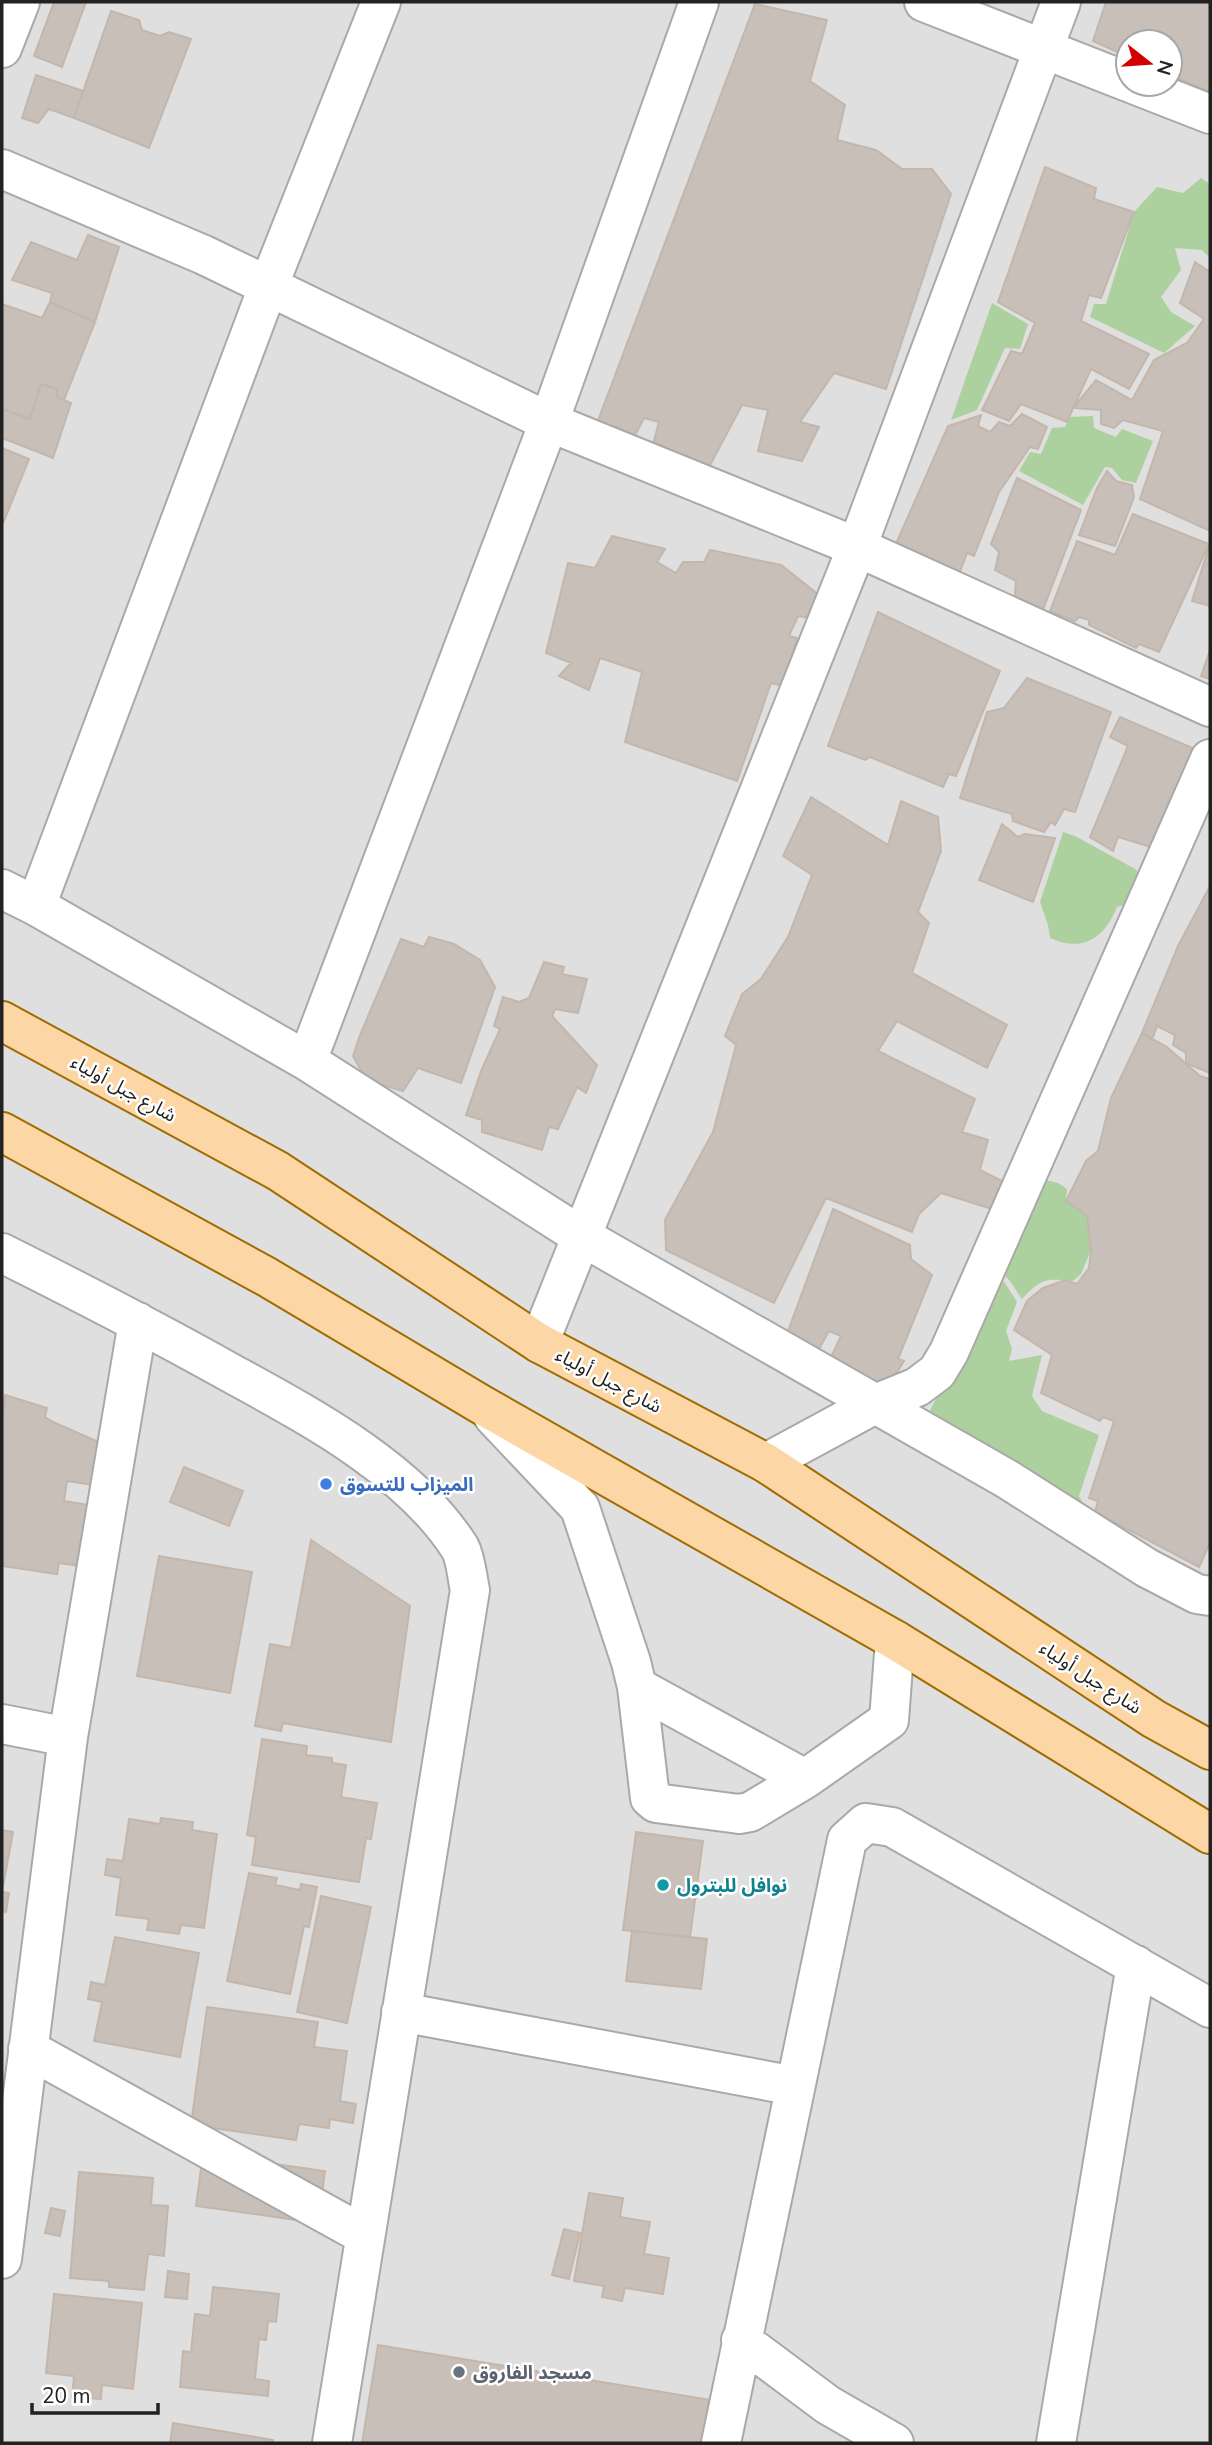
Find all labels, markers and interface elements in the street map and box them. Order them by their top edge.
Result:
north arrow [1114,28,1184,98]
text: N [1150,57,1179,78]
street label: شارع جبل أولياء [66,1049,181,1129]
street label: شارع جبل أولياء [551,1342,666,1420]
place label: الميزاب للتسوق [340,1472,473,1498]
marker: الميزاب للتسوق [318,1476,334,1492]
street label: شارع جبل أولياء [1034,1635,1146,1721]
place label: نوافل للبترول [677,1873,787,1899]
marker: نوافل للبترول [655,1877,671,1893]
place label: مسجد الفاروق [473,2360,592,2386]
marker: مسجد الفاروق [451,2364,467,2380]
scale bar [32,2372,158,2416]
text: 20 m [42,2382,91,2410]

